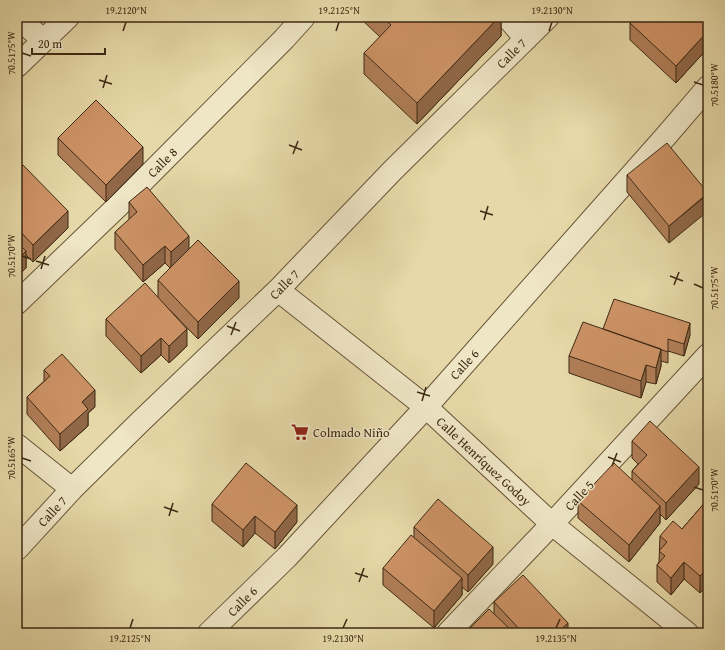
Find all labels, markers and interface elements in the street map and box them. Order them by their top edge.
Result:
text: 19.2120°N [105,3,147,18]
text: 19.2125°N [318,3,360,18]
text: 19.2130°N [531,3,573,18]
scale bar [32,30,105,56]
text: 70.5175°W [4,31,19,75]
street label: Calle 7 [492,34,531,73]
text: 20 m [38,35,62,52]
text: 70.5180°W [707,63,722,107]
street label: Calle 8 [143,143,182,182]
text: 70.5170°W [4,234,19,278]
street label: Calle 7 [265,265,304,304]
text: 70.5175°W [707,266,722,310]
street label: Calle 6 [445,345,483,384]
street label: Calle Henríquez Godoy [432,412,536,511]
supermarket icon: Colmado Niño [290,422,310,442]
place label: Colmado Niño [313,423,390,442]
text: 70.5165°W [4,436,19,480]
text: 70.5170°W [707,468,722,512]
street label: Calle 5 [560,476,598,515]
street label: Calle 7 [33,492,71,531]
street label: Calle 6 [223,582,262,621]
text: 19.2125°N [109,631,151,646]
text: 19.2130°N [322,631,364,646]
text: 19.2135°N [535,631,577,646]

